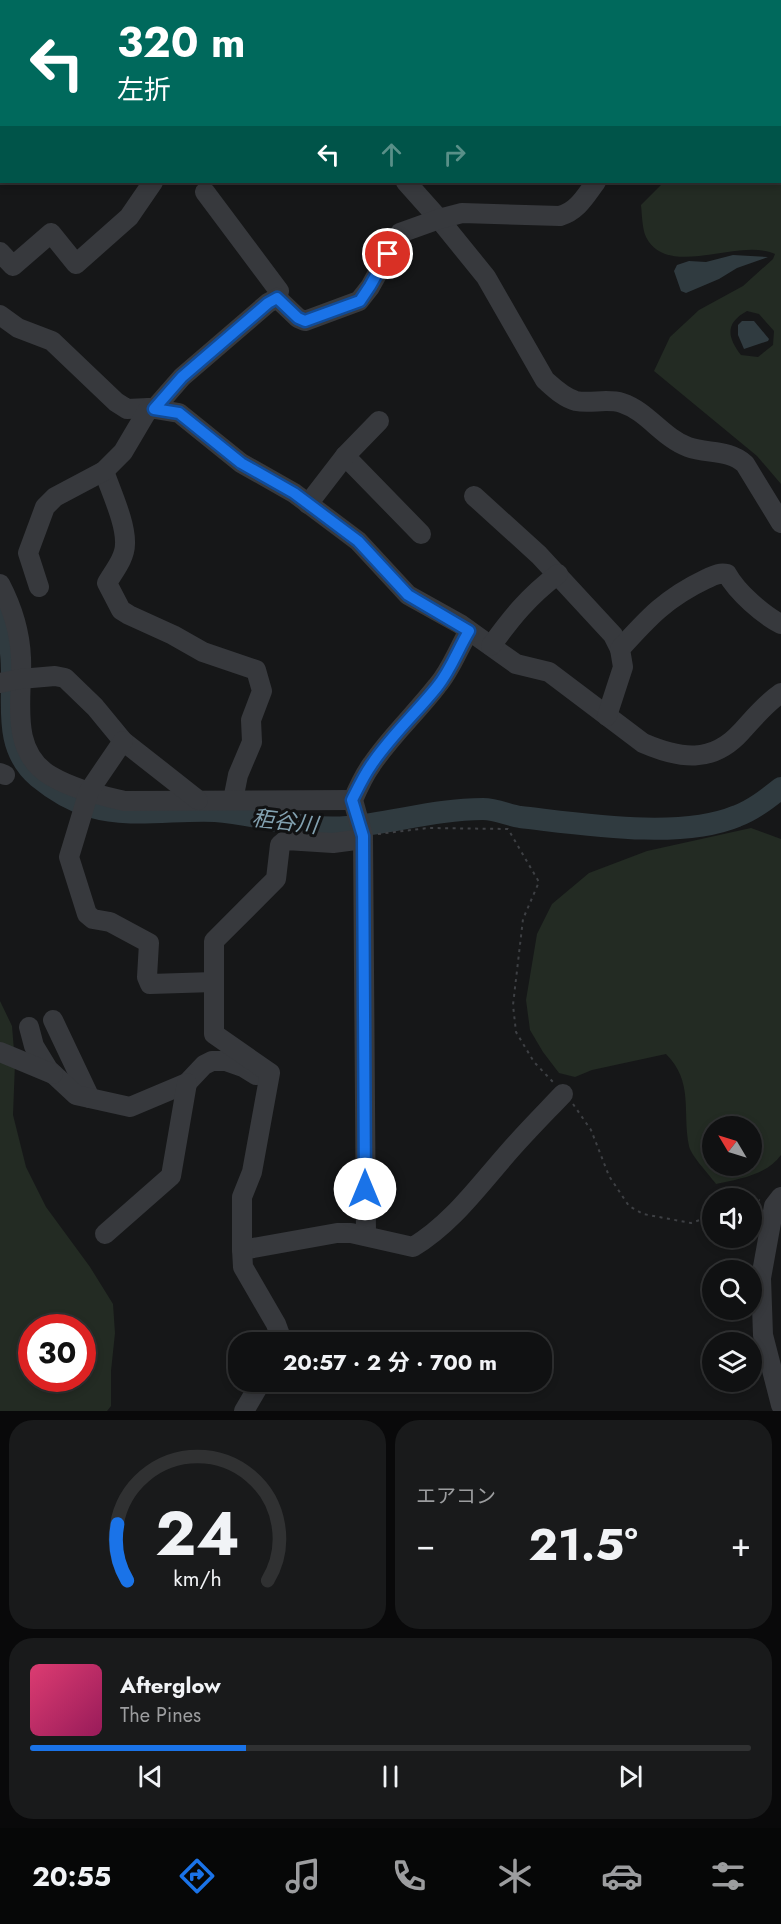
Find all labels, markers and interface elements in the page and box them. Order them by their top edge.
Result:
text: 320 m [117,12,245,73]
icon: left [18,24,96,102]
text: 左折 [117,70,171,109]
icon: left [312,138,345,171]
icon: ahead [375,138,408,171]
icon: right [438,138,471,171]
pin [362,228,413,279]
icon: arrive [371,237,404,270]
water label: 秬谷川 [250,801,322,841]
north arrow [702,1116,762,1176]
map controls [702,1116,762,1392]
position arrow [333,1157,397,1221]
button: sound [702,1188,762,1248]
button: search [702,1260,762,1320]
speed limit sign: 30 [18,1314,96,1392]
button: layers [702,1332,762,1392]
text: 20:57 · 2 分 · 700 m [283,1346,497,1378]
text: エアコン [416,1482,496,1511]
text: 24 [155,1488,240,1578]
text: 21.5° [528,1512,638,1577]
text: − [416,1521,435,1568]
text: + [731,1521,751,1568]
text: km/h [173,1564,222,1595]
text: Afterglow [120,1669,221,1701]
text: The Pines [120,1701,201,1730]
icon: previous [134,1760,167,1793]
icon: pause [374,1760,407,1793]
icon: next [614,1760,647,1793]
icon: directions [176,1855,218,1897]
icon: music [282,1855,324,1897]
icon: phone [388,1855,430,1897]
icon: climate [494,1855,536,1897]
icon: car [601,1855,643,1897]
icon: filters [707,1855,749,1897]
text: 20:55 [32,1857,111,1896]

